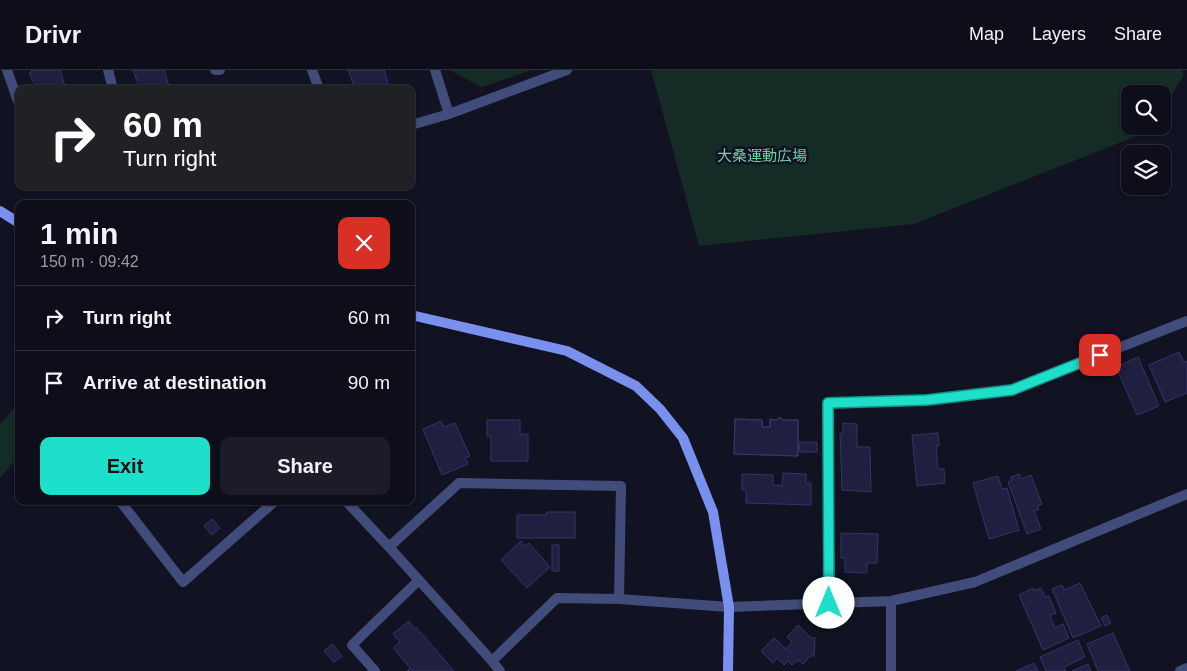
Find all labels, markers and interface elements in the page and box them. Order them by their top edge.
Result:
text: Drivr [25,21,81,48]
text: Map [969,24,1004,44]
text: Layers [1032,24,1086,44]
text: Share [1114,24,1162,44]
map controls [1121,85,1171,195]
button: search [1121,85,1171,135]
icon: right [40,105,105,170]
text: 60 m [123,105,203,144]
button: layers [1121,145,1171,195]
text: Turn right [123,146,216,171]
park label: 大桑運動広場 [717,147,807,164]
text: 1 min [40,217,118,250]
button: close [338,217,390,269]
text: 150 m · 09:42 [40,253,139,270]
icon: right [40,304,68,332]
text: Turn right [83,307,171,328]
text: 60 m [348,307,390,328]
pin [1079,334,1121,376]
icon: arrive [1086,341,1114,369]
icon: arrive [40,369,68,397]
text: Arrive at destination [83,372,267,393]
text: 90 m [348,372,390,393]
button: Exit [40,437,210,495]
button: Share [220,437,390,495]
position arrow [802,576,854,628]

